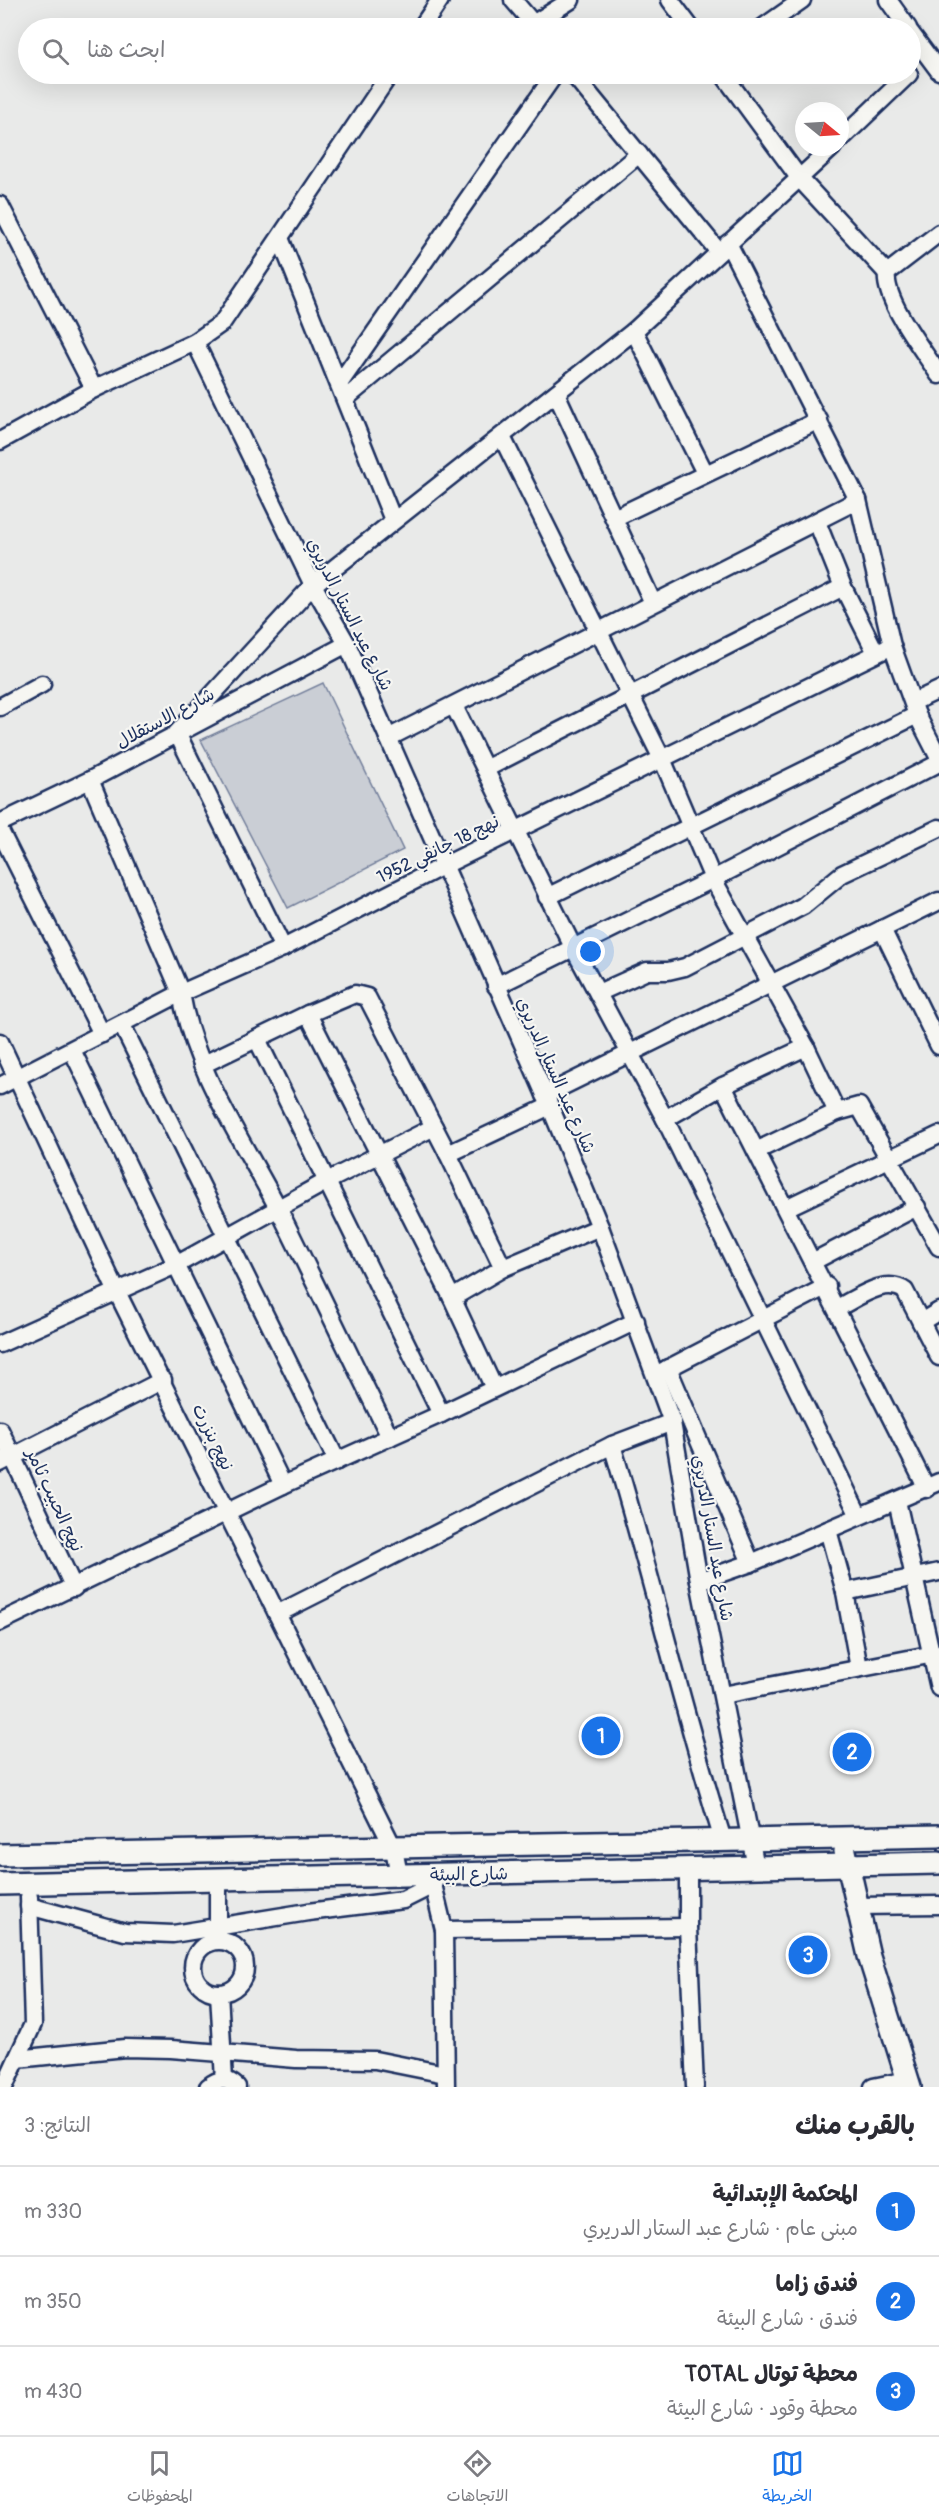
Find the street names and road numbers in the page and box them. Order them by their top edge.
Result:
street label: شارع عبد الستار الدريري [300,534,398,695]
street label: شارع الاستقلال [112,683,219,754]
street label: نهج 18 جانفي 1952 [373,810,505,893]
street label: شارع عبد الستار الدريري [510,994,600,1157]
street label: نهج بنزرت [187,1400,239,1474]
street label: نهج الحبيب ثامر [20,1443,89,1556]
street label: شارع عبد الستار الدريري [686,1453,738,1623]
street label: شارع البيئة [430,1862,508,1887]

